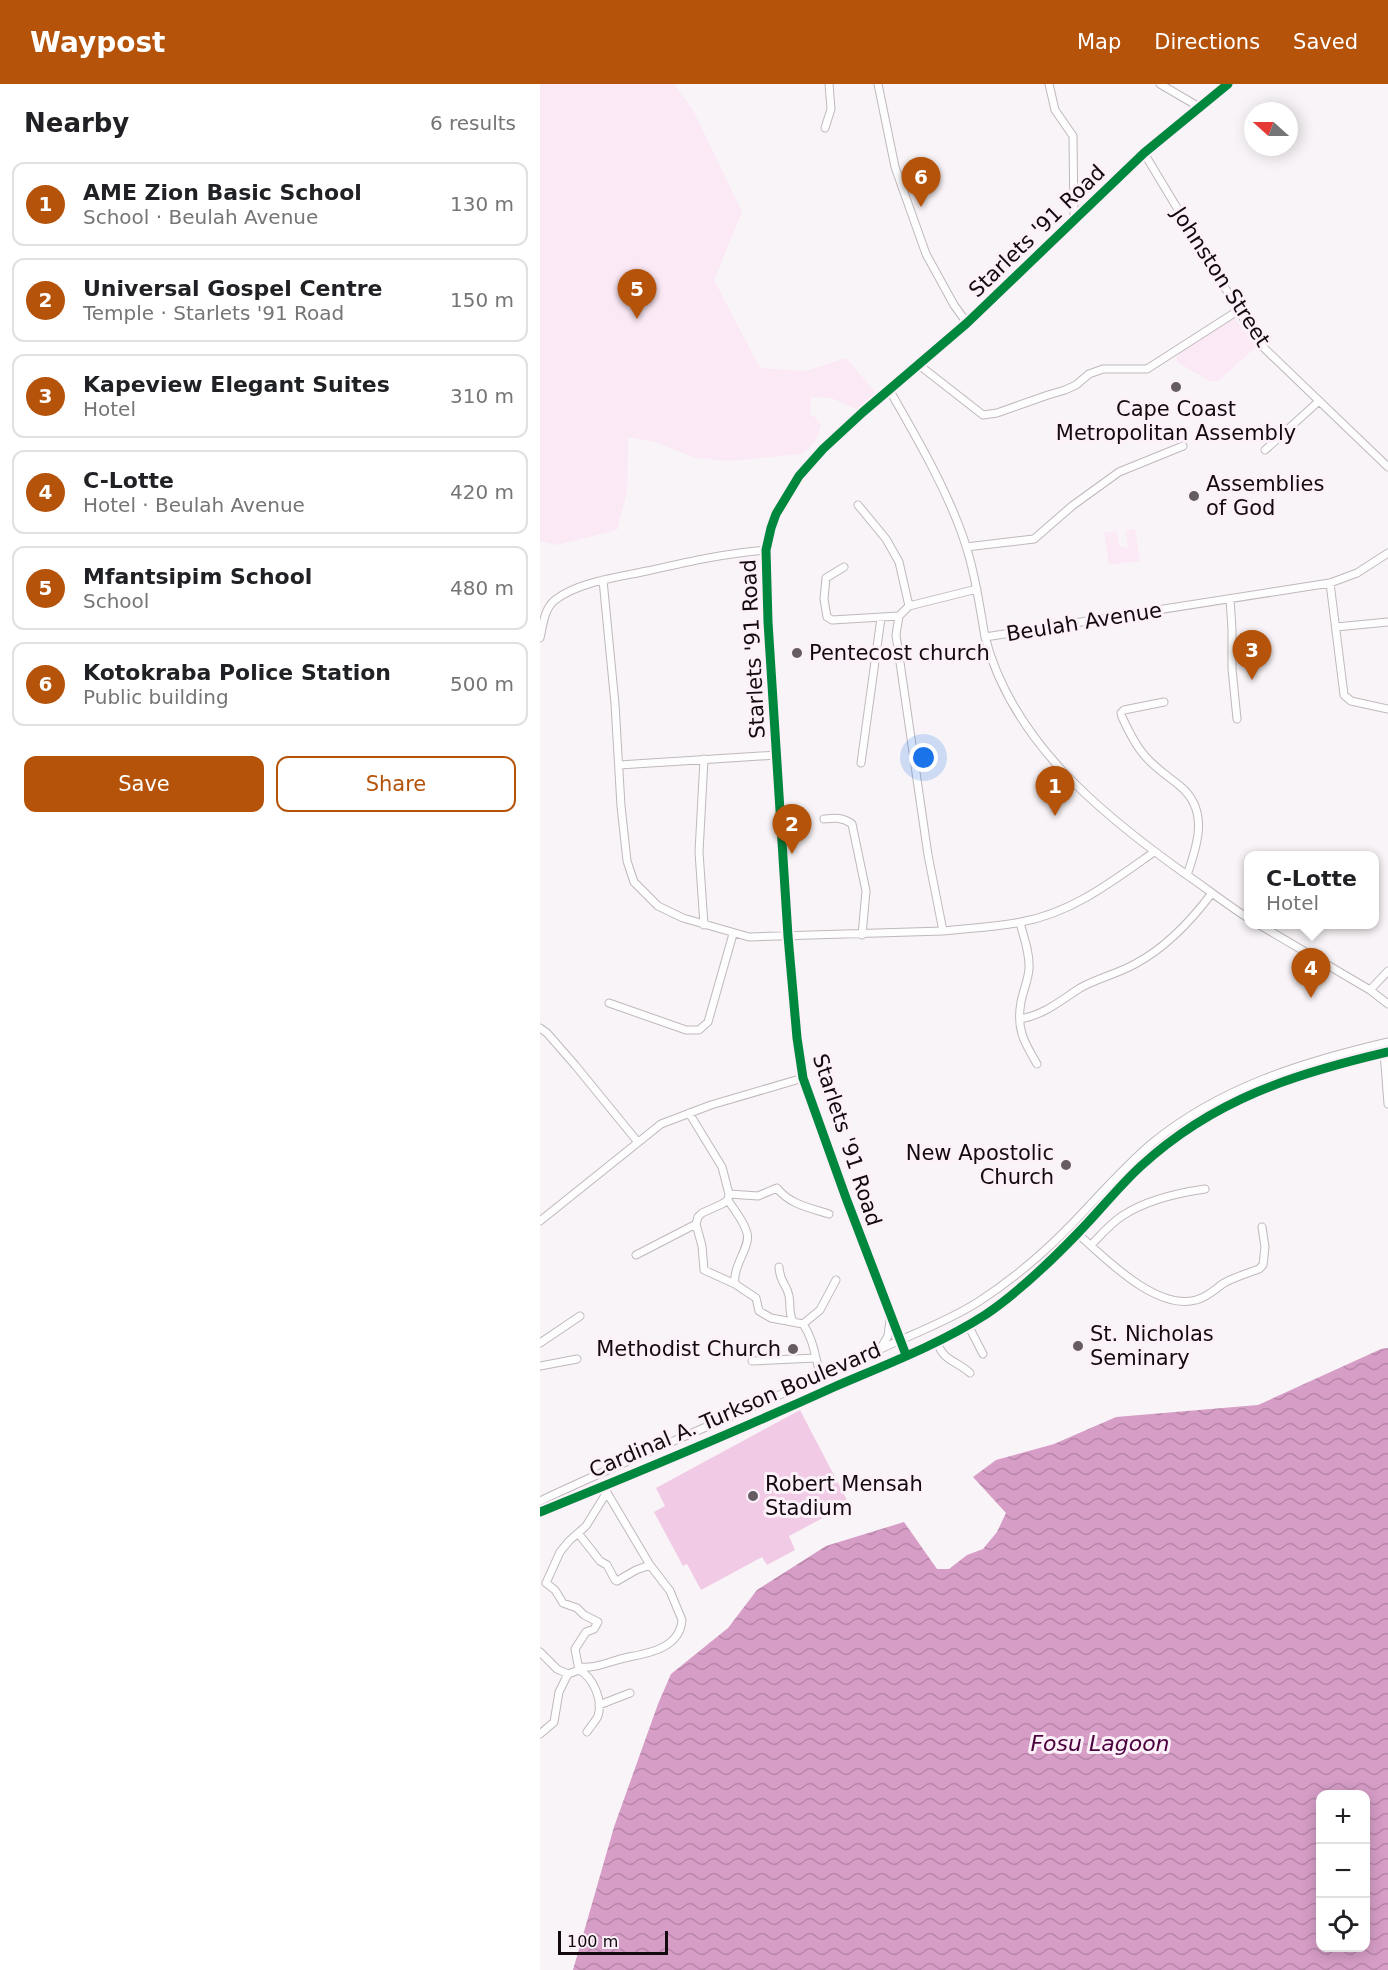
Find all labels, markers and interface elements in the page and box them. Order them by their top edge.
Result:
text: Waypost [30,26,166,59]
text: Map [1077,30,1121,54]
text: Directions [1154,30,1260,54]
text: Saved [1293,30,1358,54]
north arrow [1244,102,1298,156]
text: Nearby [24,108,129,138]
text: 6 results [430,111,516,135]
pin: 6 [902,158,940,207]
street label: Starlets '91 Road [964,160,1110,302]
text: AME Zion Basic School [83,180,362,205]
text: 1 [39,192,52,216]
text: 130 m [450,192,514,216]
street label: Johnston Street [1166,201,1275,351]
text: School · Beulah Avenue [83,205,318,229]
pin: 5 [618,270,656,319]
text: Universal Gospel Centre [83,276,382,301]
text: 2 [39,288,52,312]
text: 150 m [450,288,514,312]
text: Temple · Starlets '91 Road [83,301,344,325]
text: Kapeview Elegant Suites [83,372,390,397]
marker: Cape Coast Metropolitan Assembly [1169,380,1183,394]
text: 3 [39,384,52,408]
text: 310 m [450,384,514,408]
text: Hotel [83,397,136,421]
place label: Cape Coast Metropolitan Assembly [1056,397,1296,445]
text: C-Lotte [83,468,174,493]
place label: Assemblies of God [1206,472,1324,520]
text: 4 [39,480,52,504]
text: 420 m [450,480,514,504]
marker: Assemblies of God [1187,489,1201,503]
text: Hotel · Beulah Avenue [83,493,305,517]
street label: Starlets '91 Road [736,559,770,739]
text: Mfantsipim School [83,564,312,589]
text: 5 [39,576,52,600]
text: 480 m [450,576,514,600]
text: School [83,589,149,613]
street label: Beulah Avenue [1004,598,1164,646]
pin: 3 [1232,630,1272,680]
place label: Pentecost church [809,641,990,665]
marker: Pentecost church [790,646,804,660]
text: Kotokraba Police Station [83,660,391,685]
text: 6 [39,672,52,696]
text: 500 m [450,672,514,696]
text: Public building [83,685,229,709]
your location [909,743,938,772]
button: Save [24,756,264,812]
button: Share [276,756,516,812]
pin: 1 [1036,766,1074,816]
pin: 2 [772,804,812,854]
popup [1244,851,1379,929]
text: C-Lotte [1266,866,1357,891]
text: Hotel [1266,891,1319,915]
pin: 4 [1292,948,1330,998]
street label: Starlets '91 Road [808,1051,886,1229]
place label: New Apostolic Church [906,1141,1054,1189]
marker: New Apostolic Church [1059,1158,1073,1172]
place label: St. Nicholas Seminary [1090,1322,1214,1370]
street label: Cardinal A. Turkson Boulevard [585,1337,885,1483]
place label: Methodist Church [596,1337,781,1361]
marker: St. Nicholas Seminary [1071,1339,1085,1353]
marker: Methodist Church [786,1342,800,1356]
place label: Robert Mensah Stadium [765,1472,923,1520]
marker: Robert Mensah Stadium [746,1489,760,1503]
water label: Fosu Lagoon [1030,1731,1170,1756]
map controls [1316,1790,1370,1952]
button: + [1316,1790,1370,1844]
button: − [1316,1844,1370,1898]
button: locate [1316,1898,1370,1952]
scale bar [558,1928,668,1956]
text: 100 m [567,1932,618,1951]

